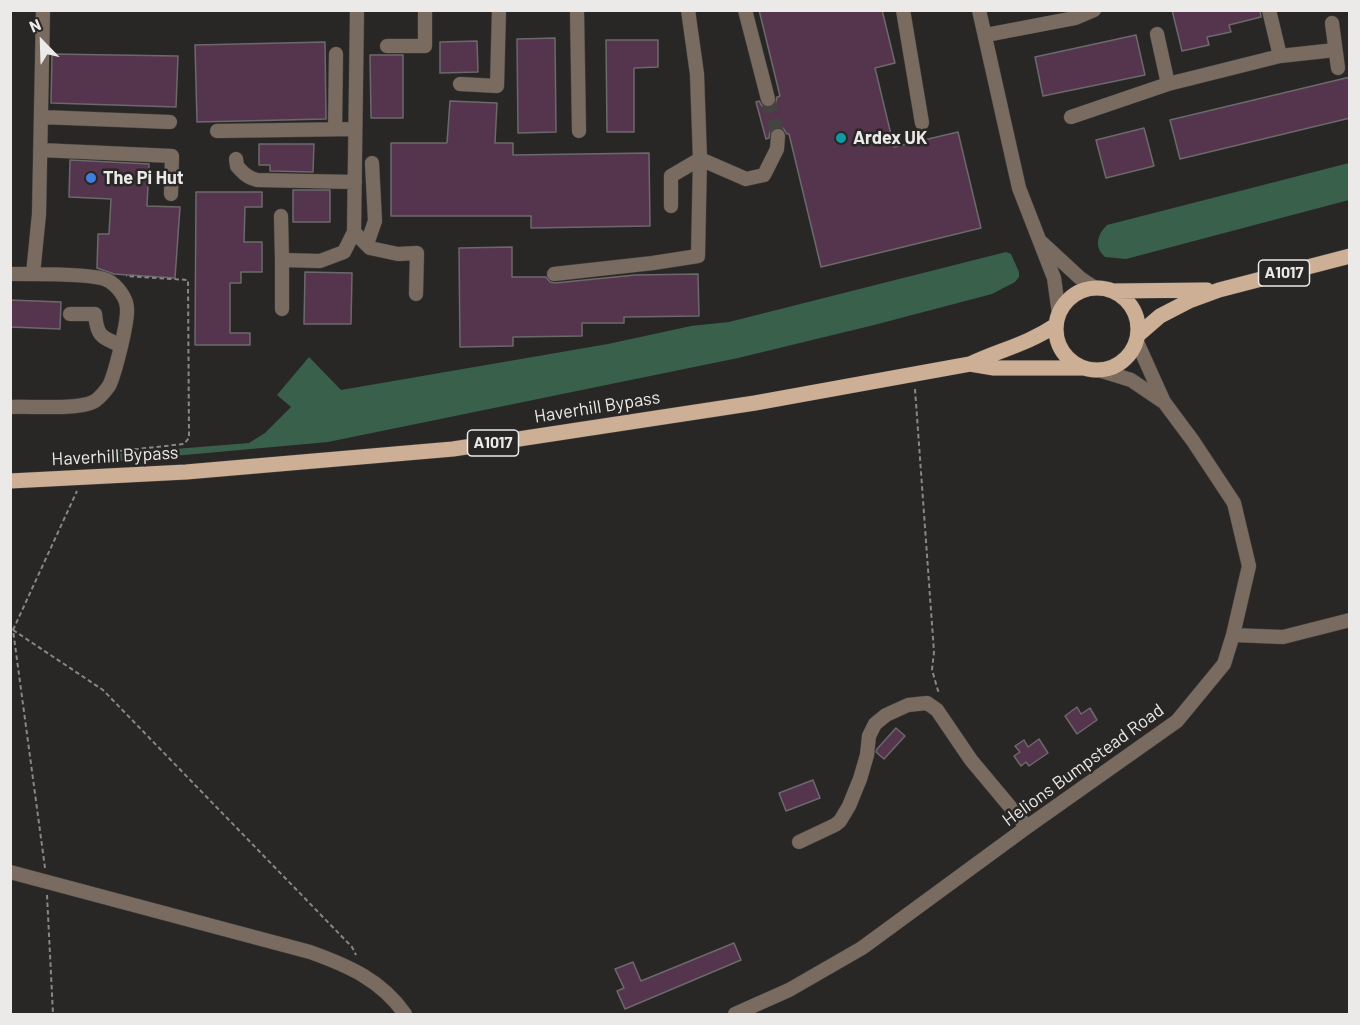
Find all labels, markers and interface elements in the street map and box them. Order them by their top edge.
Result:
north arrow [12,12,72,72]
text: N [26,14,43,36]
place label: Ardex UK [853,127,927,149]
marker: Ardex UK [834,131,848,145]
place label: The Pi Hut [103,167,184,189]
marker: The Pi Hut [84,171,98,185]
road number: A1017 [1258,260,1310,286]
street label: Haverhill Bypass [533,386,661,428]
road number: A1017 [468,430,518,456]
street label: Haverhill Bypass [51,442,179,470]
street label: Helions Bumpstead Road [998,699,1168,831]

